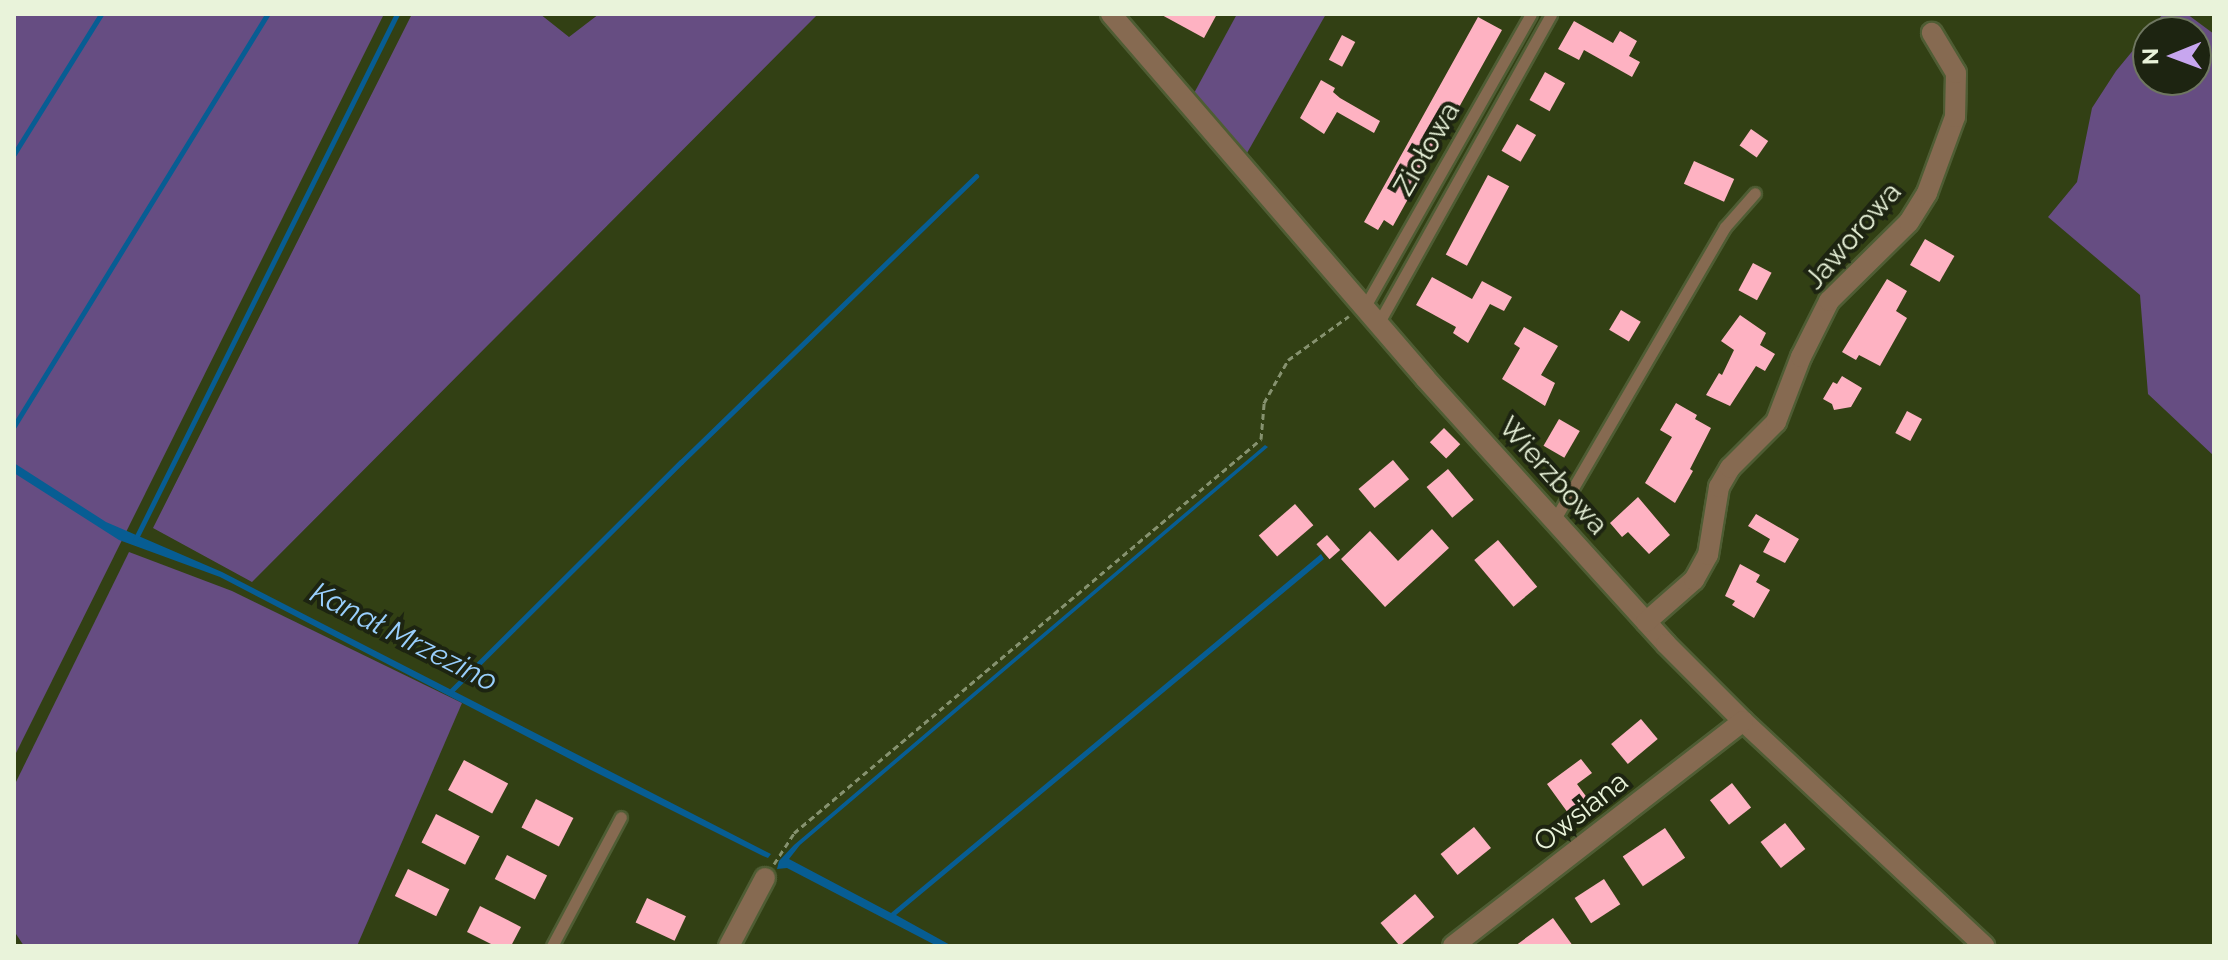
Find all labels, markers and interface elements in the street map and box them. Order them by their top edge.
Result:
north arrow [2132,16,2212,96]
text: N [2137,48,2163,65]
street label: Ziołowa [1387,96,1467,202]
street label: Jaworowa [1798,176,1908,296]
street label: Wierzbowa [1491,410,1615,542]
water label: Kanał Mrzezino [304,574,504,700]
street label: Owsiana [1527,765,1635,859]

